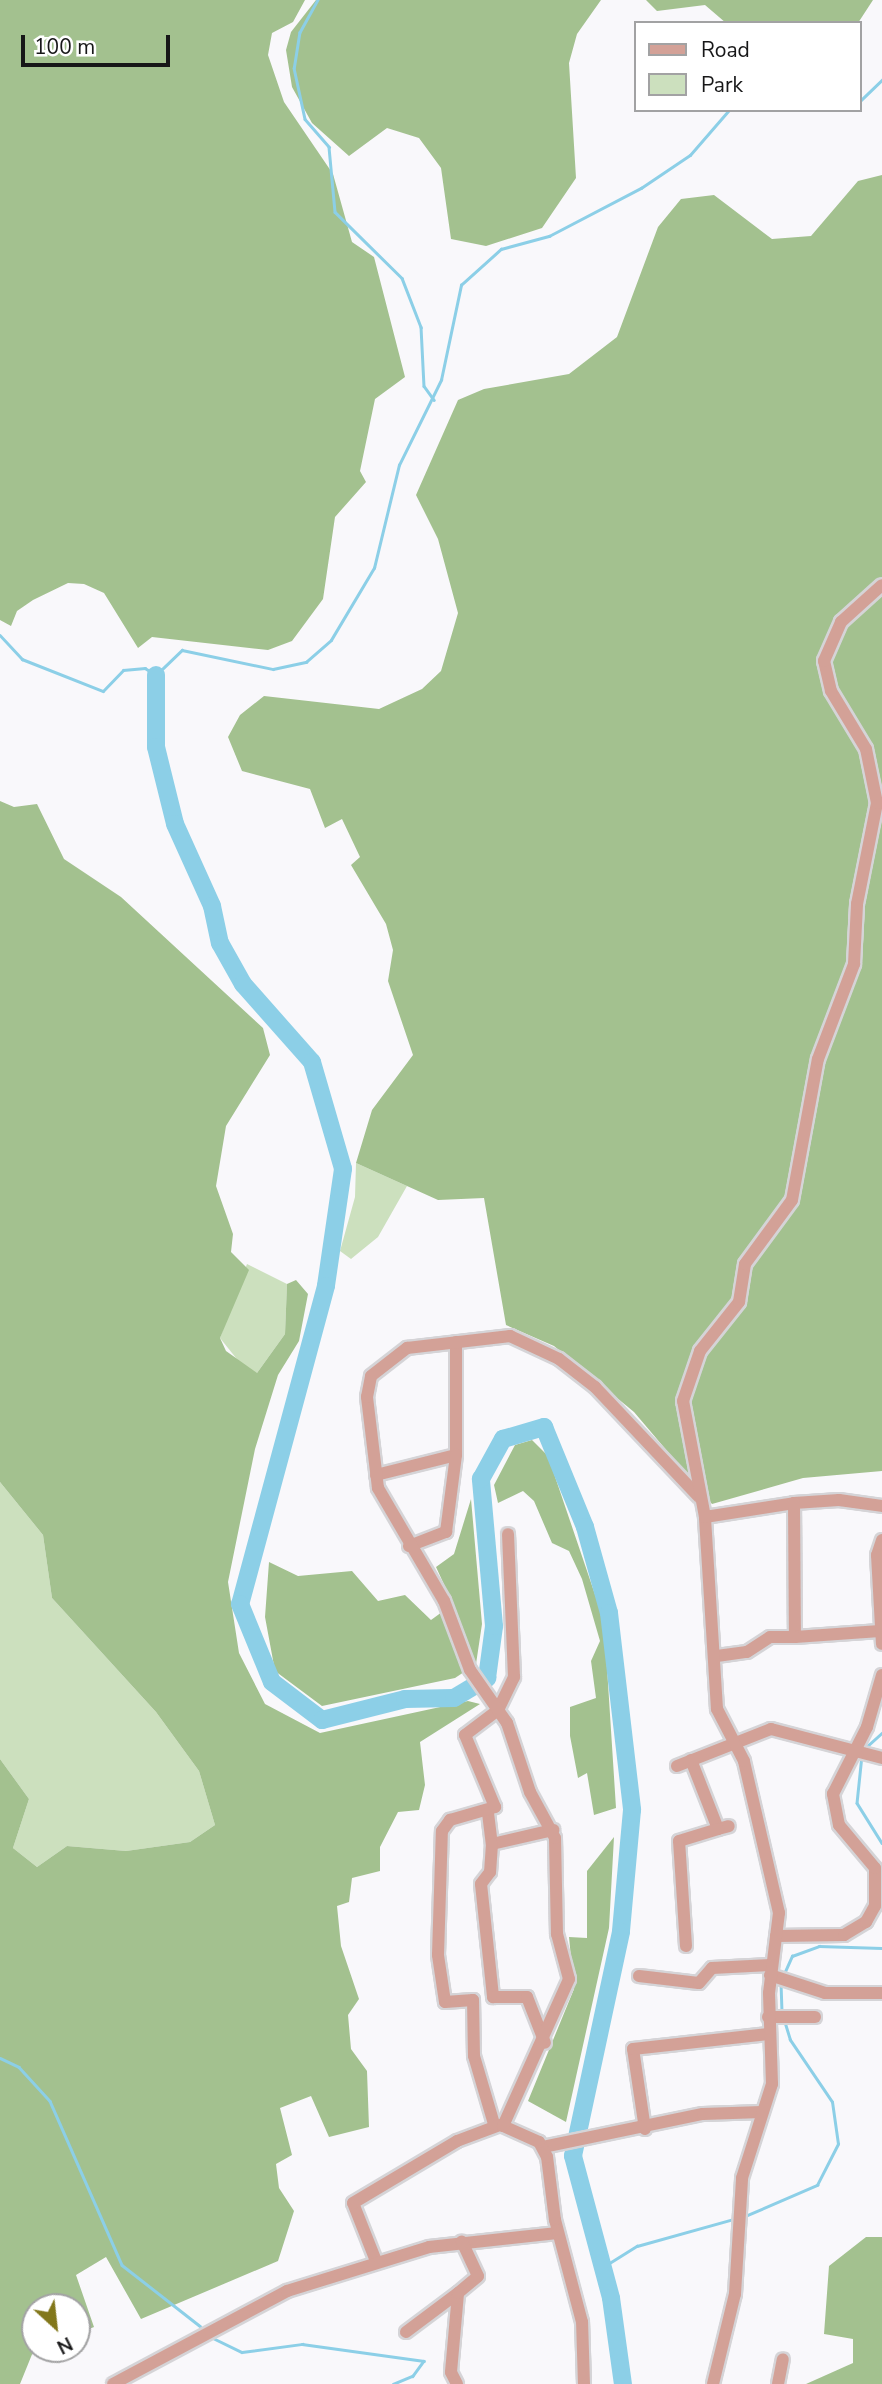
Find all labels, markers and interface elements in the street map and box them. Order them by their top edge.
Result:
scale bar [24,21,173,65]
legend [634,21,861,112]
text: 100 m [34,33,95,61]
text: Road [701,36,750,64]
text: Park [701,71,743,99]
north arrow [21,2293,91,2363]
text: N [52,2330,77,2360]

